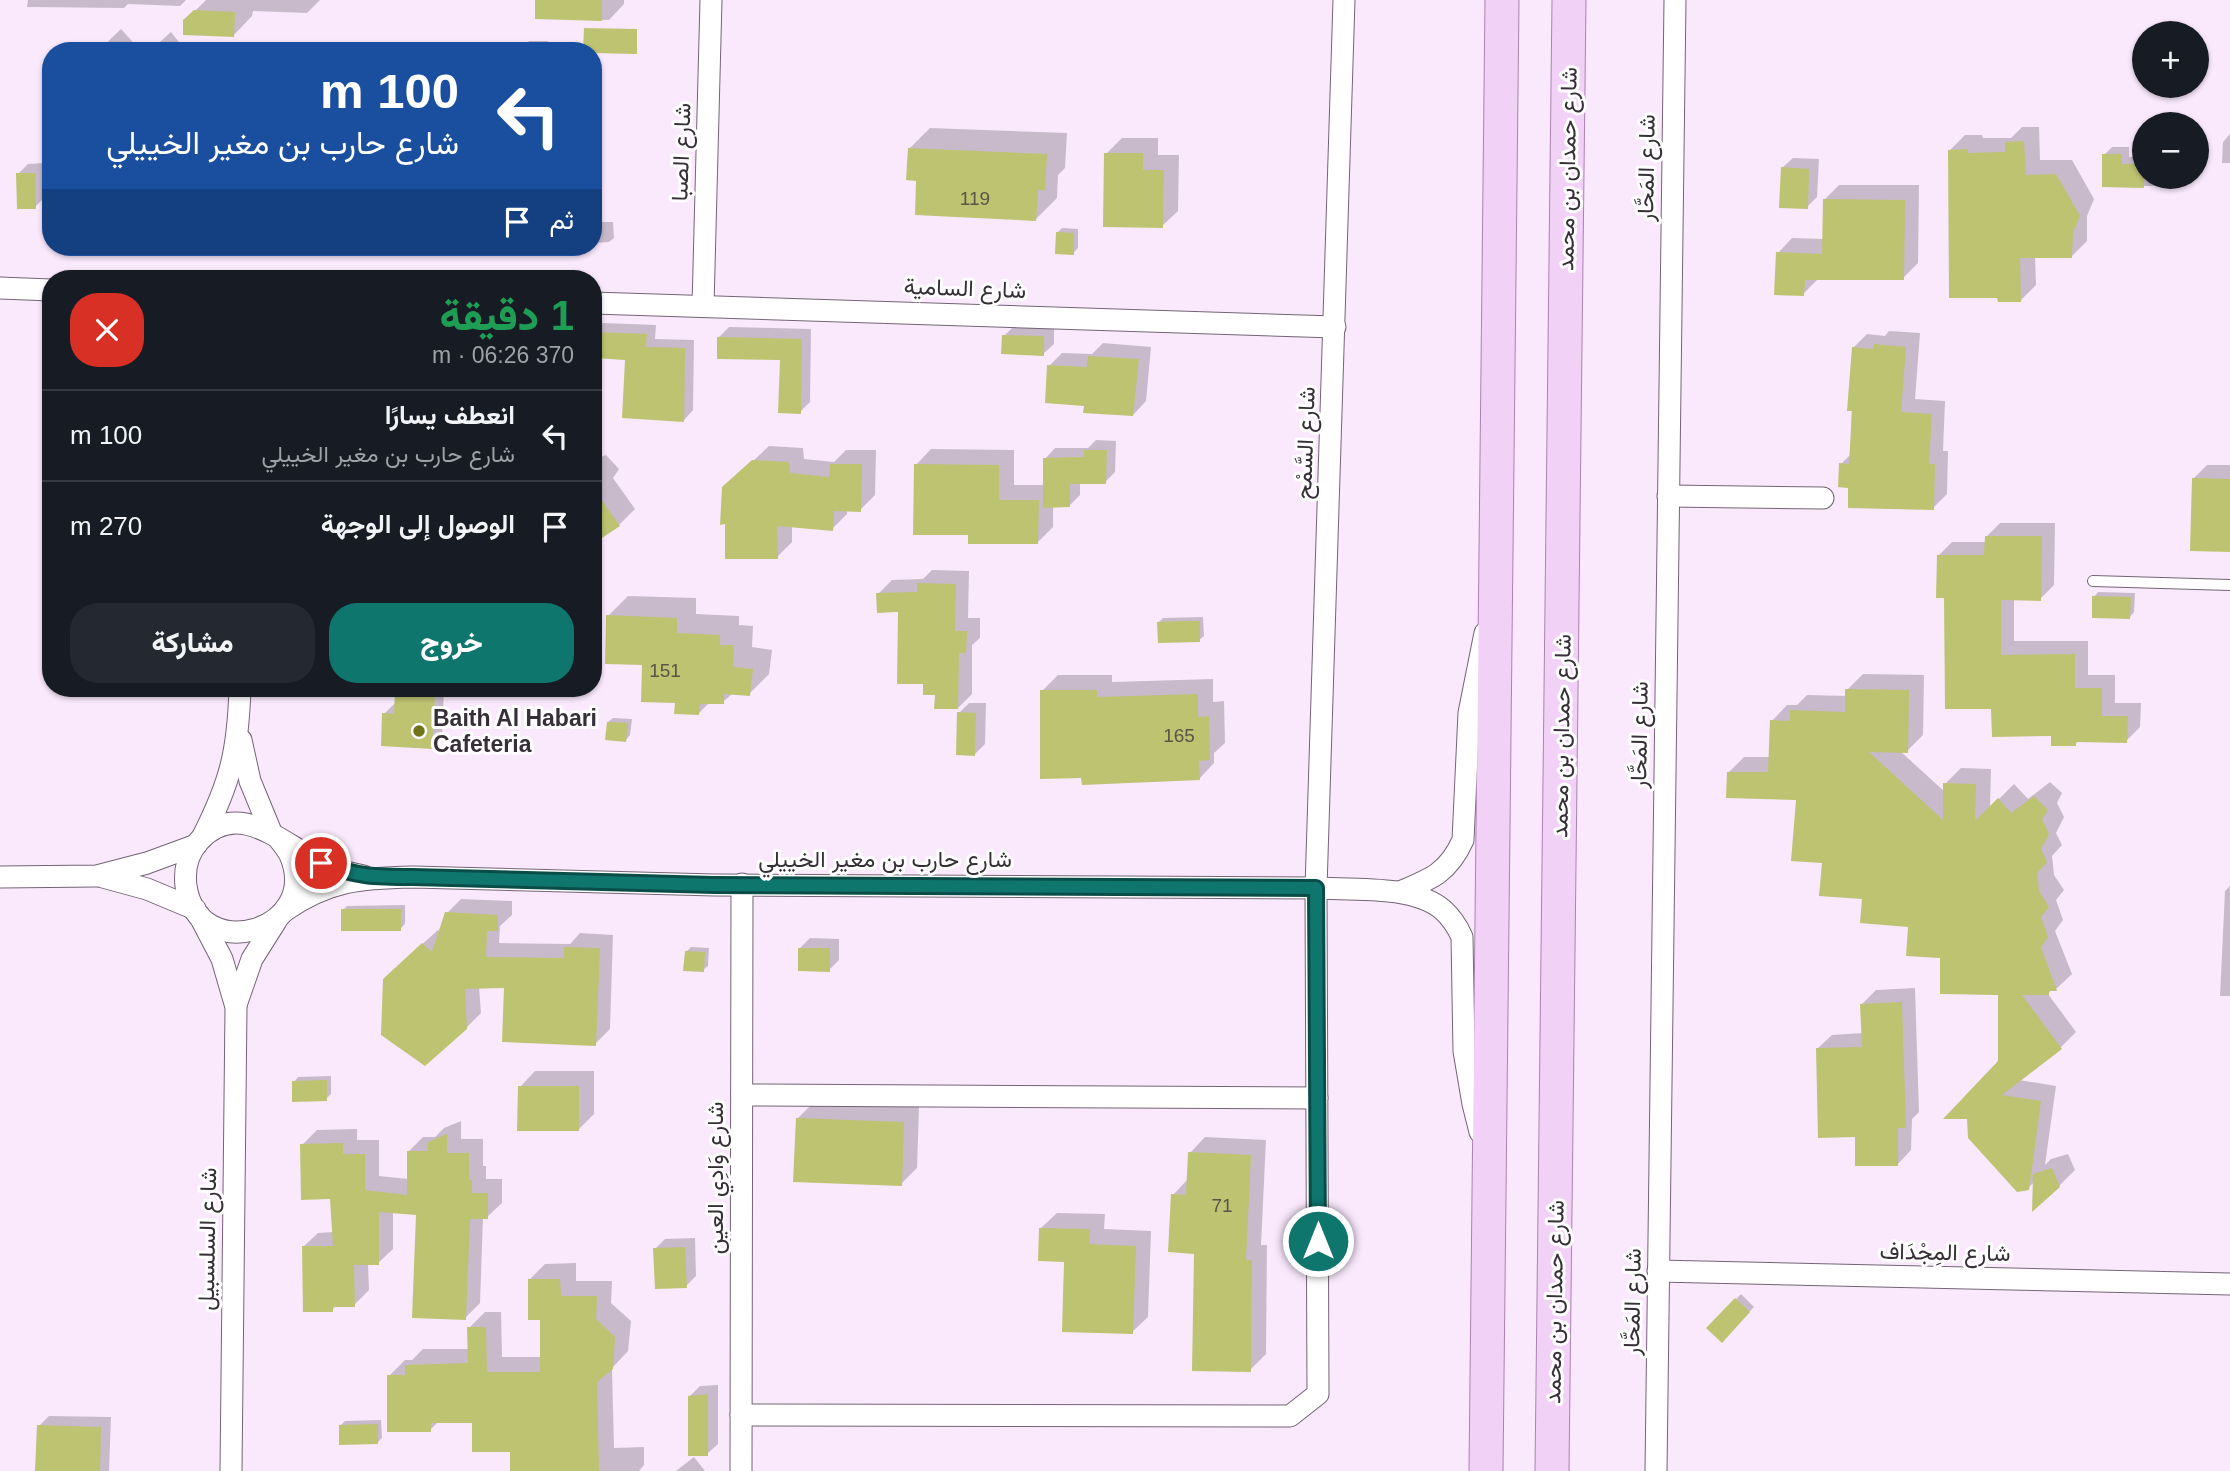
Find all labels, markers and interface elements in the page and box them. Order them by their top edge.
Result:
map controls [2132,21,2209,189]
button: + [2132,21,2209,98]
text: 100 m [320,64,459,118]
street label: شارع حمدان بن محمد [1552,67,1585,271]
icon: left [483,70,574,161]
street label: شارع الصبا [666,102,699,202]
button: − [2132,112,2209,189]
street label: شارع المَحَّار [1632,114,1663,223]
text: شارع حارب بن مغير الخييلي [106,125,459,161]
house number: 119 [960,188,990,209]
icon: arrive [498,203,536,241]
text: ثم [550,205,574,235]
street label: شارع السامية [903,273,1027,306]
text: 1 دقيقة [440,292,574,339]
button: close [70,293,144,367]
text: 370 m · 06:26 [432,342,574,368]
street label: شارع السَّمْح [1290,386,1323,500]
text: انعطف يسارًا [385,400,515,430]
icon: left [536,417,574,455]
text: 100 m [70,420,142,450]
text: شارع حارب بن مغير الخييلي [261,441,515,467]
icon: arrive [536,508,574,546]
text: الوصول إلى الوجهة [321,509,515,539]
text: 270 m [70,511,142,541]
button: مشاركة [70,603,315,683]
button: خروج [329,603,574,683]
street label: شارع حمدان بن محمد [1546,634,1579,838]
house number: 151 [649,660,681,681]
street label: شارع المَحَّار [1625,681,1656,790]
place label: Baith Al Habari Cafeteria [433,705,597,757]
marker: Baith Al Habari Cafeteria [411,723,427,739]
house number: 165 [1163,725,1195,746]
pin [291,833,351,893]
icon: arrive [302,844,340,882]
street label: شارع حارب بن مغير الخييلي [758,846,1012,878]
street label: شارع وَادِي العين [702,1102,734,1254]
street label: شارع السلسبيل [193,1167,224,1311]
house number: 71 [1211,1195,1233,1216]
street label: شارع حمدان بن محمد [1539,1200,1572,1404]
position arrow [1281,1204,1355,1278]
street label: شارع المِجْدَاف [1879,1238,2011,1269]
street label: شارع المَحَّار [1618,1248,1649,1357]

